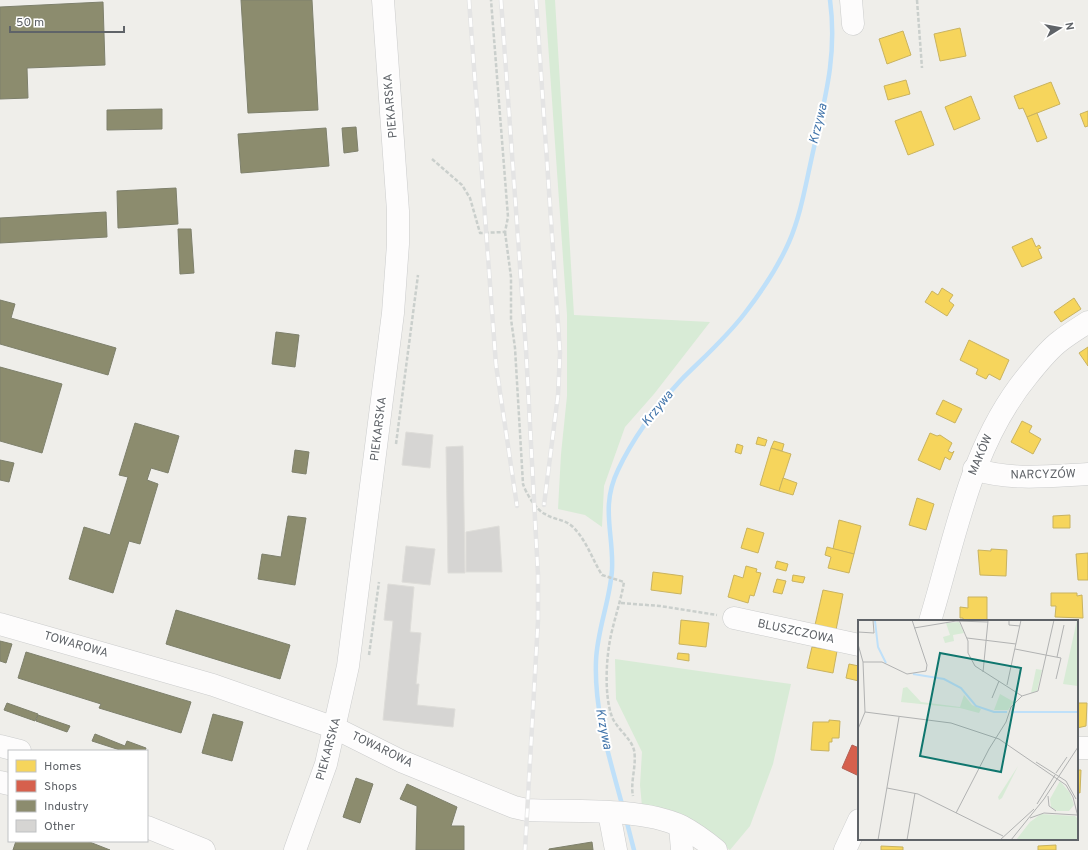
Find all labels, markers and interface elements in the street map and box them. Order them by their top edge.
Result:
scale bar [10,8,124,34]
north arrow [1040,8,1080,48]
text: 50 m [16,15,44,31]
text: N [1061,21,1076,31]
street label: PIEKARSKA [380,73,402,139]
water label: Krzywa [806,102,832,146]
water label: Krzywa [639,388,677,430]
street label: PIEKARSKA [367,396,391,462]
street label: MAKÓW [965,432,997,478]
street label: NARCYZÓW [1010,466,1076,484]
street label: BLUSZCZOWA [756,616,836,648]
inset map [858,620,1078,840]
street label: TOWAROWA [42,628,110,662]
water label: Krzywa [591,707,615,751]
street label: PIEKARSKA [313,716,345,782]
street label: TOWAROWA [349,728,415,772]
legend [8,750,148,842]
text: Homes [44,759,81,775]
text: Shops [44,779,77,795]
text: Industry [44,799,89,815]
text: Other [44,819,76,835]

